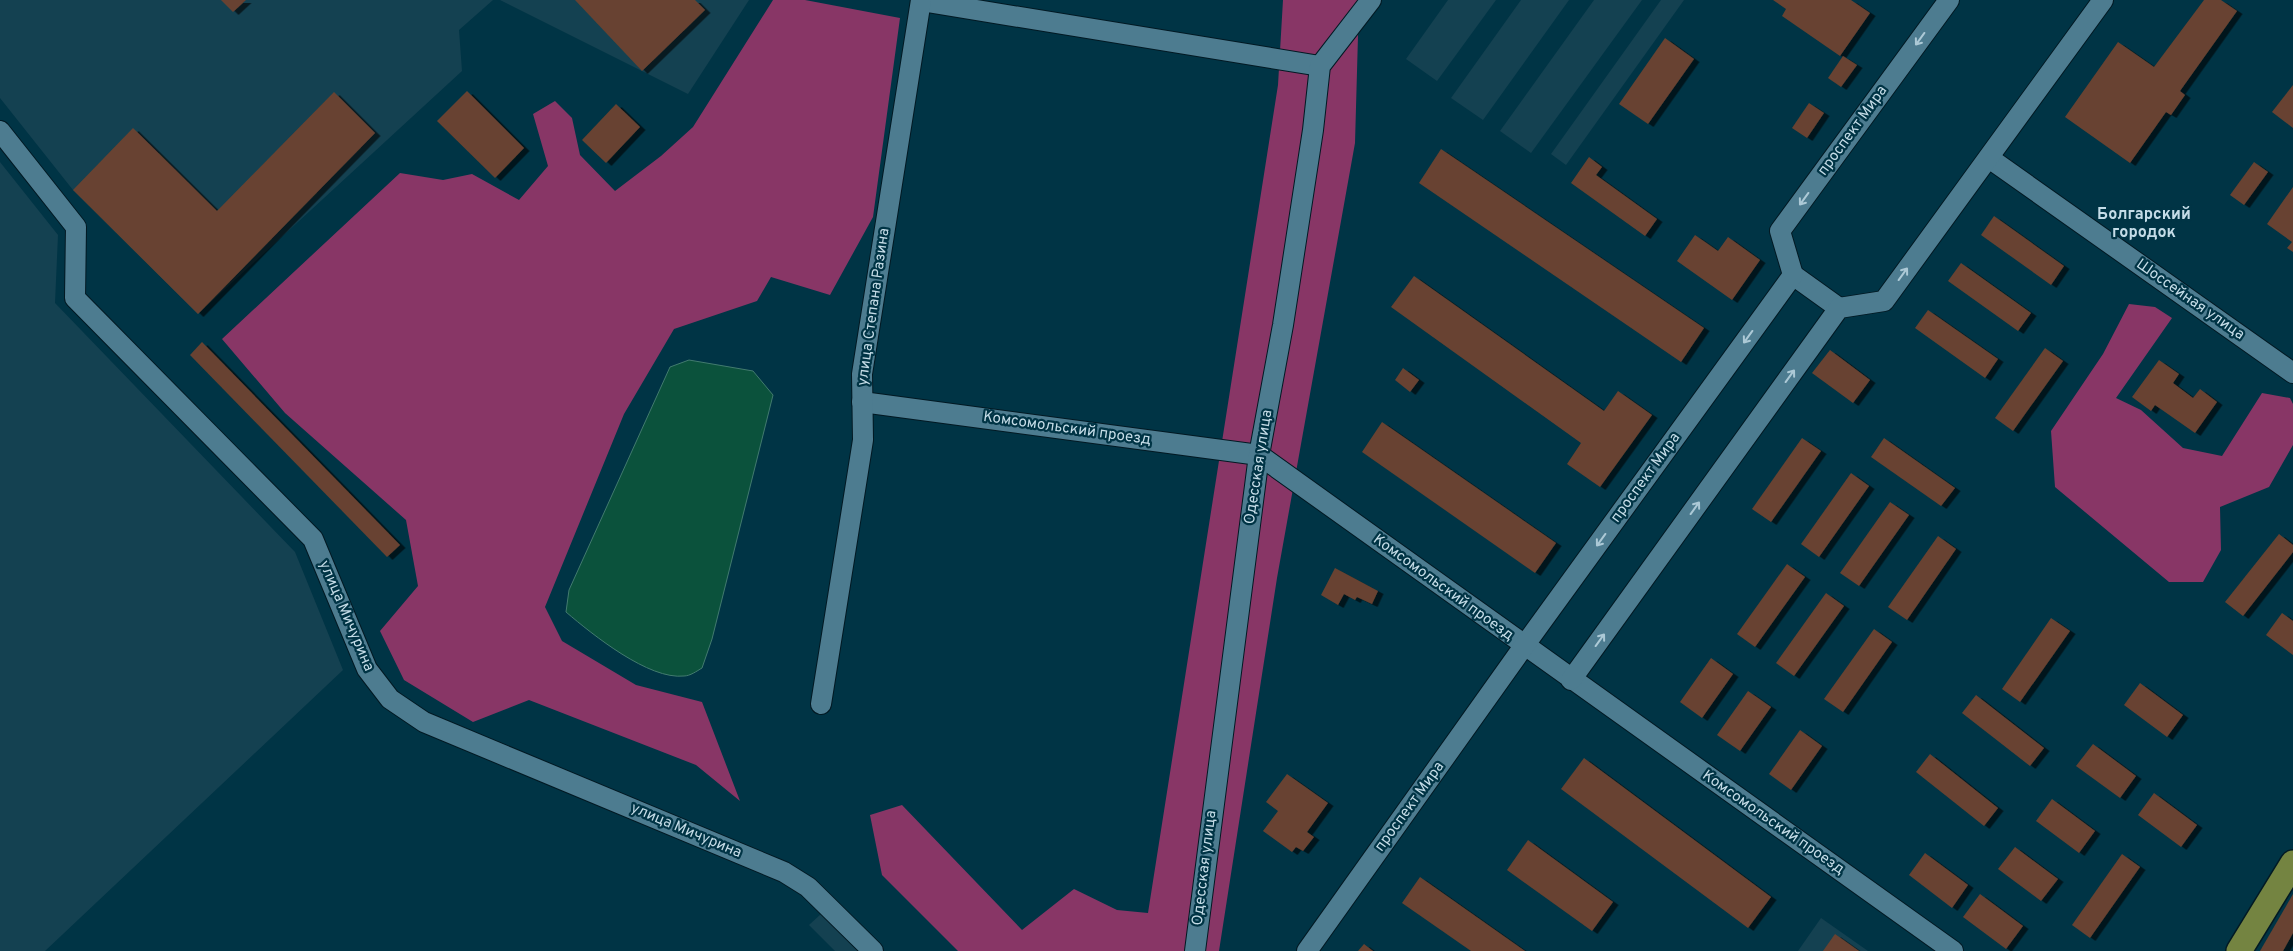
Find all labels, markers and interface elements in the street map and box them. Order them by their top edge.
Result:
one-way arrow [1915,32,1925,46]
street label: проспект Мира [1814,82,1892,180]
one-way arrow [1799,192,1809,206]
district label: Болгарский городок [2097,205,2191,243]
street label: улица Степана Разина [854,227,894,387]
street label: Шоссейная улица [2132,255,2248,345]
one-way arrow [1898,267,1908,281]
one-way arrow [1743,330,1753,344]
one-way arrow [1785,370,1795,384]
street label: Комсомольский проезд [982,408,1152,450]
street label: Одесская улица [1241,408,1277,526]
street label: проспект Мира [1607,429,1685,527]
one-way arrow [1690,501,1700,515]
street label: Комсомольский проезд [1369,531,1517,645]
one-way arrow [1596,533,1607,546]
street label: улица Мичурина [314,558,378,674]
one-way arrow [1595,633,1605,647]
street label: проспект Мира [1371,758,1449,856]
street label: Комсомольский проезд [1698,767,1848,879]
street label: улица Мичурина [628,799,744,863]
street label: Одесская улица [1189,809,1221,927]

